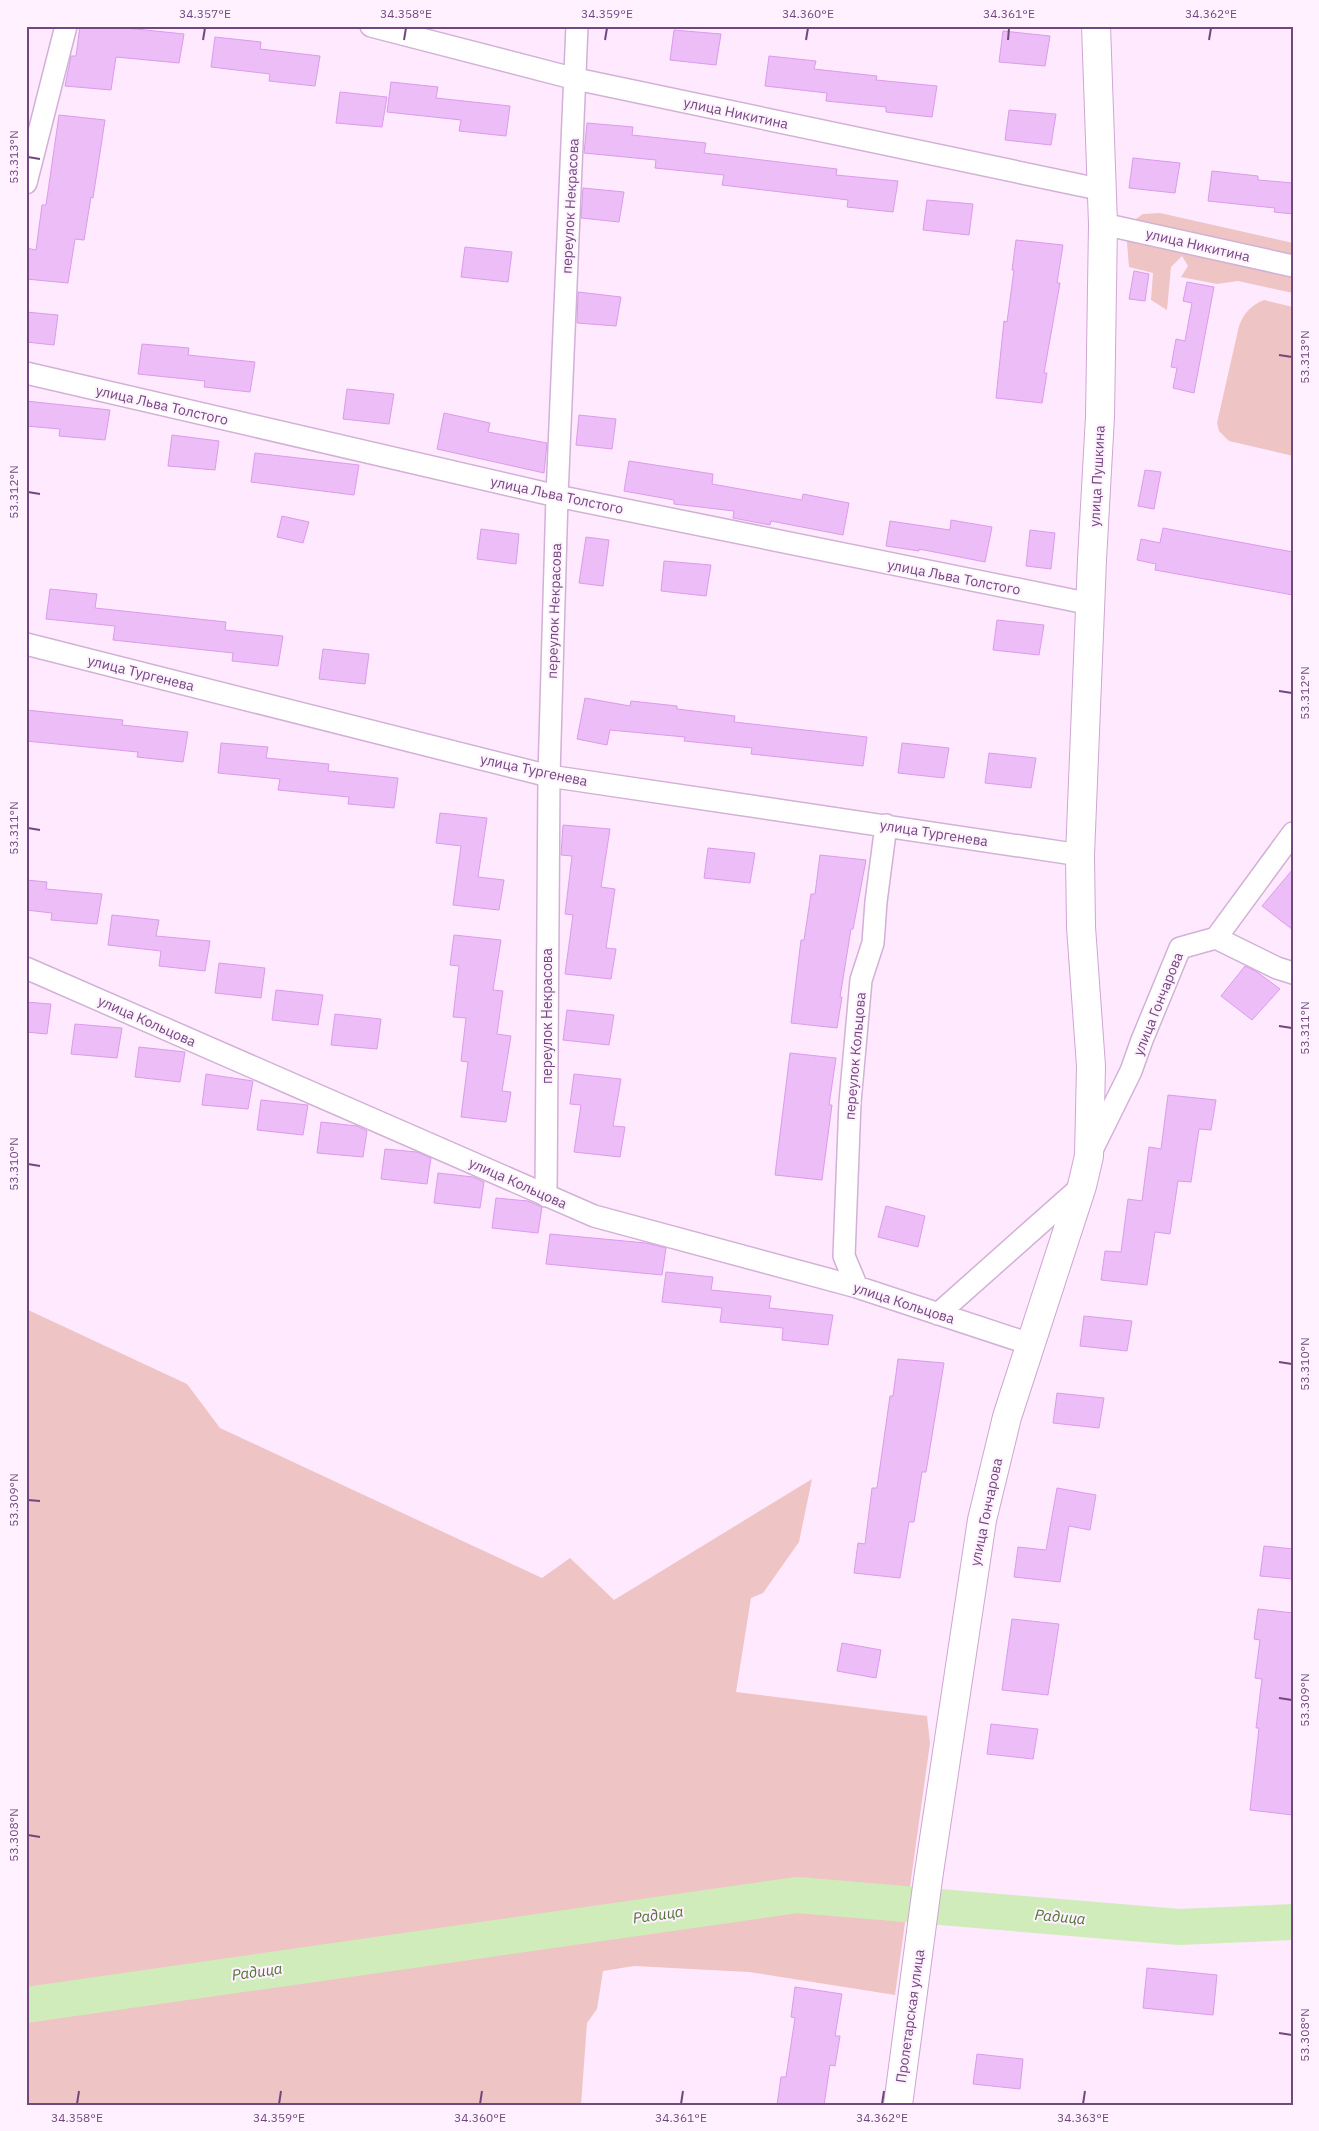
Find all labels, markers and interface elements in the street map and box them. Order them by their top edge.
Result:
text: 34.357°E [179,6,231,21]
text: 34.358°E [380,6,432,21]
text: 34.359°E [581,6,633,21]
text: 34.360°E [782,6,834,21]
text: 34.361°E [983,6,1035,21]
text: 34.362°E [1185,6,1237,21]
street label: улица Никитина [682,93,791,133]
text: 53.313°N [6,130,21,184]
street label: переулок Некрасова [557,137,583,274]
street label: улица Никитина [1144,224,1253,266]
text: 53.313°N [1297,330,1312,384]
street label: улица Льва Толстого [94,381,230,429]
street label: улица Пушкина [1085,424,1109,527]
text: 53.312°N [6,465,21,519]
street label: улица Льва Толстого [489,472,625,518]
street label: переулок Некрасова [543,542,565,679]
street label: улица Льва Толстого [886,555,1022,599]
street label: улица Тургенева [86,651,197,695]
text: 53.312°N [1297,666,1312,720]
street label: улица Тургенева [479,750,590,790]
text: 53.311°N [6,801,21,855]
street label: улица Тургенева [879,816,990,851]
street label: переулок Некрасова [538,948,556,1084]
street label: улица Гончарова [1129,949,1187,1058]
street label: улица Кольцова [95,991,199,1051]
street label: переулок Кольцова [840,991,870,1121]
text: 53.311°N [1297,1001,1312,1055]
text: 53.310°N [6,1137,21,1191]
street label: улица Кольцова [466,1153,570,1213]
street label: улица Кольцова [851,1278,957,1328]
text: 53.310°N [1297,1337,1312,1391]
street label: улица Гончарова [966,1456,1006,1568]
text: 53.309°N [6,1473,21,1527]
text: 53.309°N [1297,1673,1312,1727]
text: 53.308°N [6,1808,21,1862]
water label: Радица [631,1902,685,1927]
water label: Радица [1034,1905,1087,1928]
street label: Пролетарская улица [892,1948,928,2084]
water label: Радица [230,1959,284,1984]
text: 53.308°N [1297,2008,1312,2062]
text: 34.358°E [51,2110,103,2125]
text: 34.359°E [253,2110,305,2125]
text: 34.360°E [454,2110,506,2125]
text: 34.361°E [655,2110,707,2125]
text: 34.362°E [856,2110,908,2125]
text: 34.363°E [1057,2110,1109,2125]

